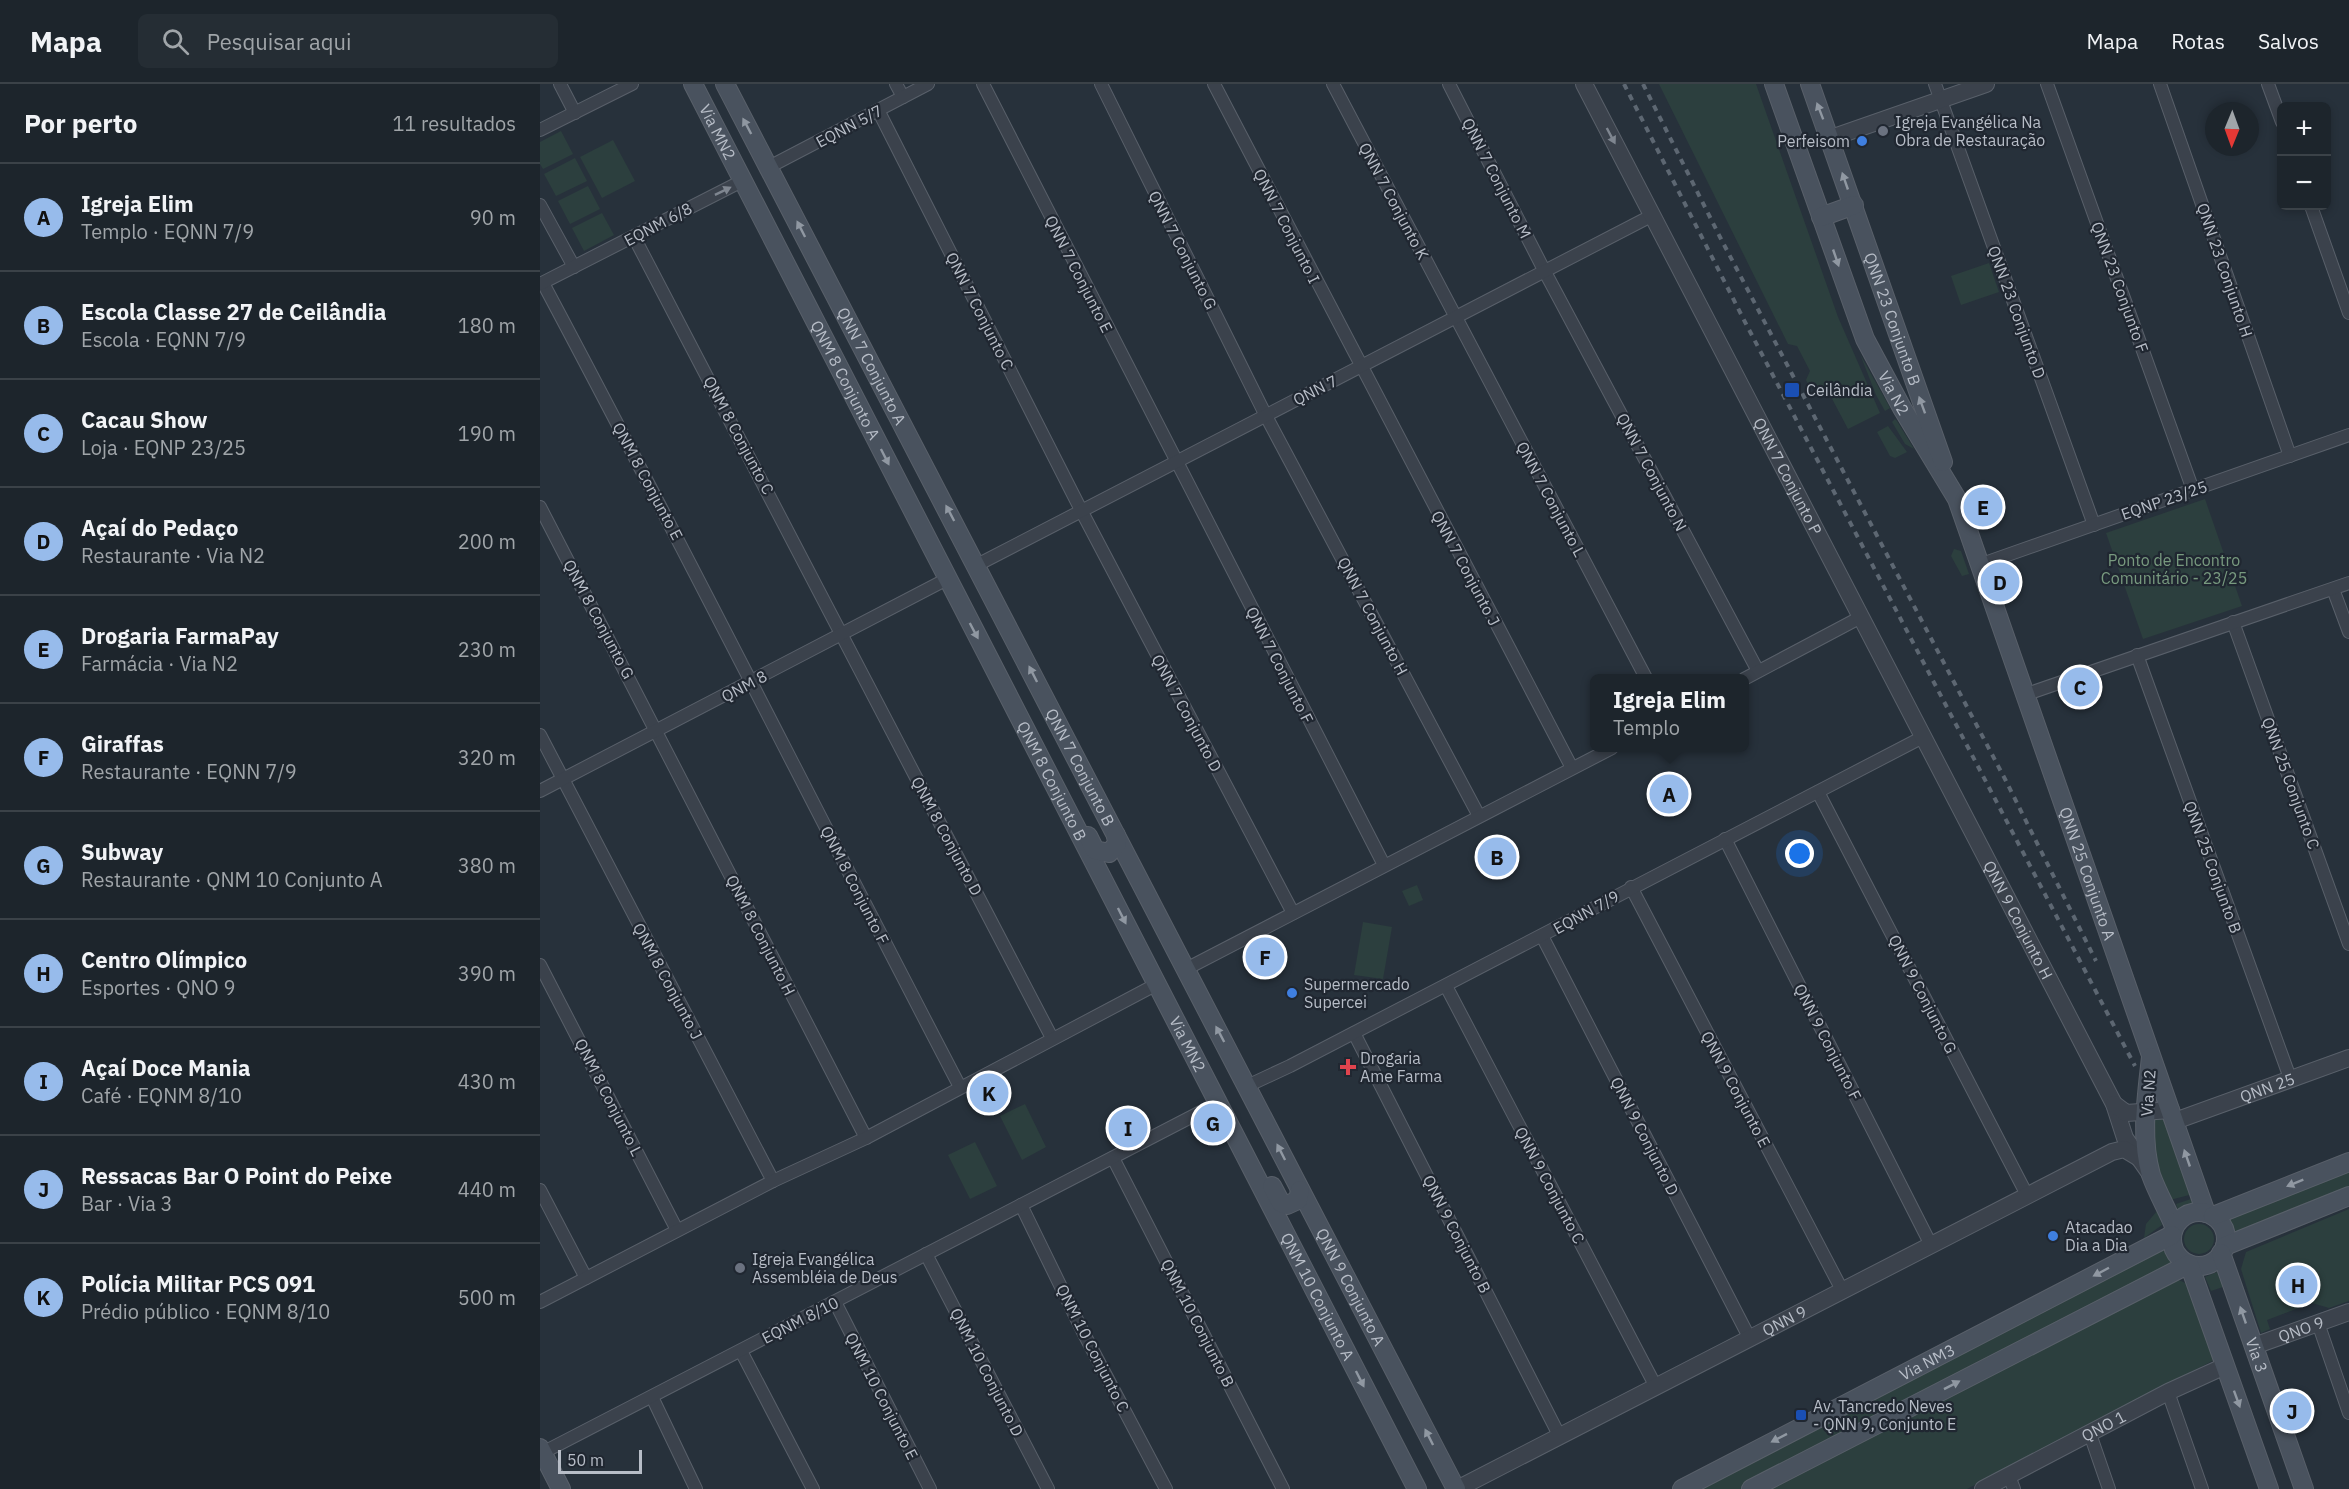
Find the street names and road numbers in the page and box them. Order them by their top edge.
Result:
street label: EQNN 5/7 [812,100,886,152]
street label: Via MN2 [695,101,740,163]
street label: QNN 7 Conjunto M [1458,114,1536,242]
street label: QNN 7 Conjunto K [1355,139,1433,263]
street label: QNN 7 Conjunto I [1249,165,1325,287]
street label: QNN 7 Conjunto G [1144,187,1222,313]
street label: EQNM 6/8 [621,198,695,250]
street label: QNN 23 Conjunto H [2193,200,2257,340]
street label: QNN 7 Conjunto E [1041,212,1117,336]
street label: QNN 23 Conjunto F [2087,219,2153,355]
street label: QNN 23 Conjunto D [1984,243,2050,381]
street label: QNN 7 Conjunto C [942,249,1018,373]
street label: QNN 23 Conjunto B [1860,250,1925,388]
street label: QNN 7 Conjunto A [833,304,911,428]
street label: QNM 8 Conjunto A [807,317,885,443]
street label: Via N2 [1874,368,1914,419]
street label: QNN 7 [1289,370,1341,410]
street label: QNM 8 Conjunto C [699,372,779,498]
street label: QNN 7 Conjunto N [1612,410,1692,534]
street label: QNN 7 Conjunto P [1749,414,1827,538]
street label: QNM 8 Conjunto E [609,419,687,543]
street label: QNN 7 Conjunto L [1512,438,1590,560]
street label: EQNP 23/25 [2118,476,2210,524]
street label: QNN 7 Conjunto J [1427,507,1505,629]
street label: QNN 7 Conjunto H [1333,554,1413,678]
street label: QNM 8 Conjunto G [559,556,639,682]
street label: QNN 7 Conjunto F [1242,603,1318,727]
street label: QNN 7 Conjunto D [1148,651,1226,775]
street label: QNM 8 [718,666,770,706]
street label: QNN 7 Conjunto B [1042,705,1119,829]
street label: QNN 25 Conjunto C [2258,714,2324,852]
street label: QNM 8 Conjunto B [1013,718,1091,844]
street label: QNM 8 Conjunto D [907,773,987,899]
street label: QNN 25 Conjunto B [2180,798,2246,936]
street label: QNN 25 Conjunto A [2055,804,2120,943]
street label: QNM 8 Conjunto F [817,822,893,948]
street label: QNN 9 Conjunto H [1979,857,2057,983]
street label: QNM 8 Conjunto H [722,871,800,999]
street label: EQNN 7/9 [1549,886,1623,938]
street label: QNM 8 Conjunto J [629,919,707,1043]
street label: QNN 9 Conjunto G [1884,931,1962,1057]
street label: QNN 9 Conjunto F [1790,980,1866,1104]
street label: Via MN2 [1165,1013,1210,1075]
street label: QNN 9 Conjunto E [1697,1027,1775,1151]
street label: QNM 8 Conjunto L [571,1035,647,1159]
street label: Via N2 [2136,1069,2160,1117]
street label: QNN 25 [2237,1069,2297,1107]
street label: QNN 9 Conjunto D [1607,1073,1683,1199]
street label: QNN 9 Conjunto C [1511,1123,1589,1247]
street label: QNN 9 Conjunto B [1419,1172,1495,1296]
street label: QNN 9 Conjunto A [1312,1225,1390,1349]
street label: QNM 10 Conjunto A [1277,1229,1359,1364]
street label: QNM 10 Conjunto B [1157,1256,1239,1390]
street label: QNM 10 Conjunto C [1052,1281,1134,1415]
street label: EQNM 8/10 [758,1292,842,1348]
street label: QNN 9 [1759,1301,1810,1340]
street label: QNM 10 Conjunto D [946,1304,1028,1440]
street label: QNO 9 [2275,1312,2327,1347]
street label: QNM 10 Conjunto E [841,1329,923,1463]
street label: Via 3 [2241,1335,2272,1375]
street label: Via NM3 [1896,1339,1958,1385]
street label: QNO 1 [2078,1406,2129,1446]

